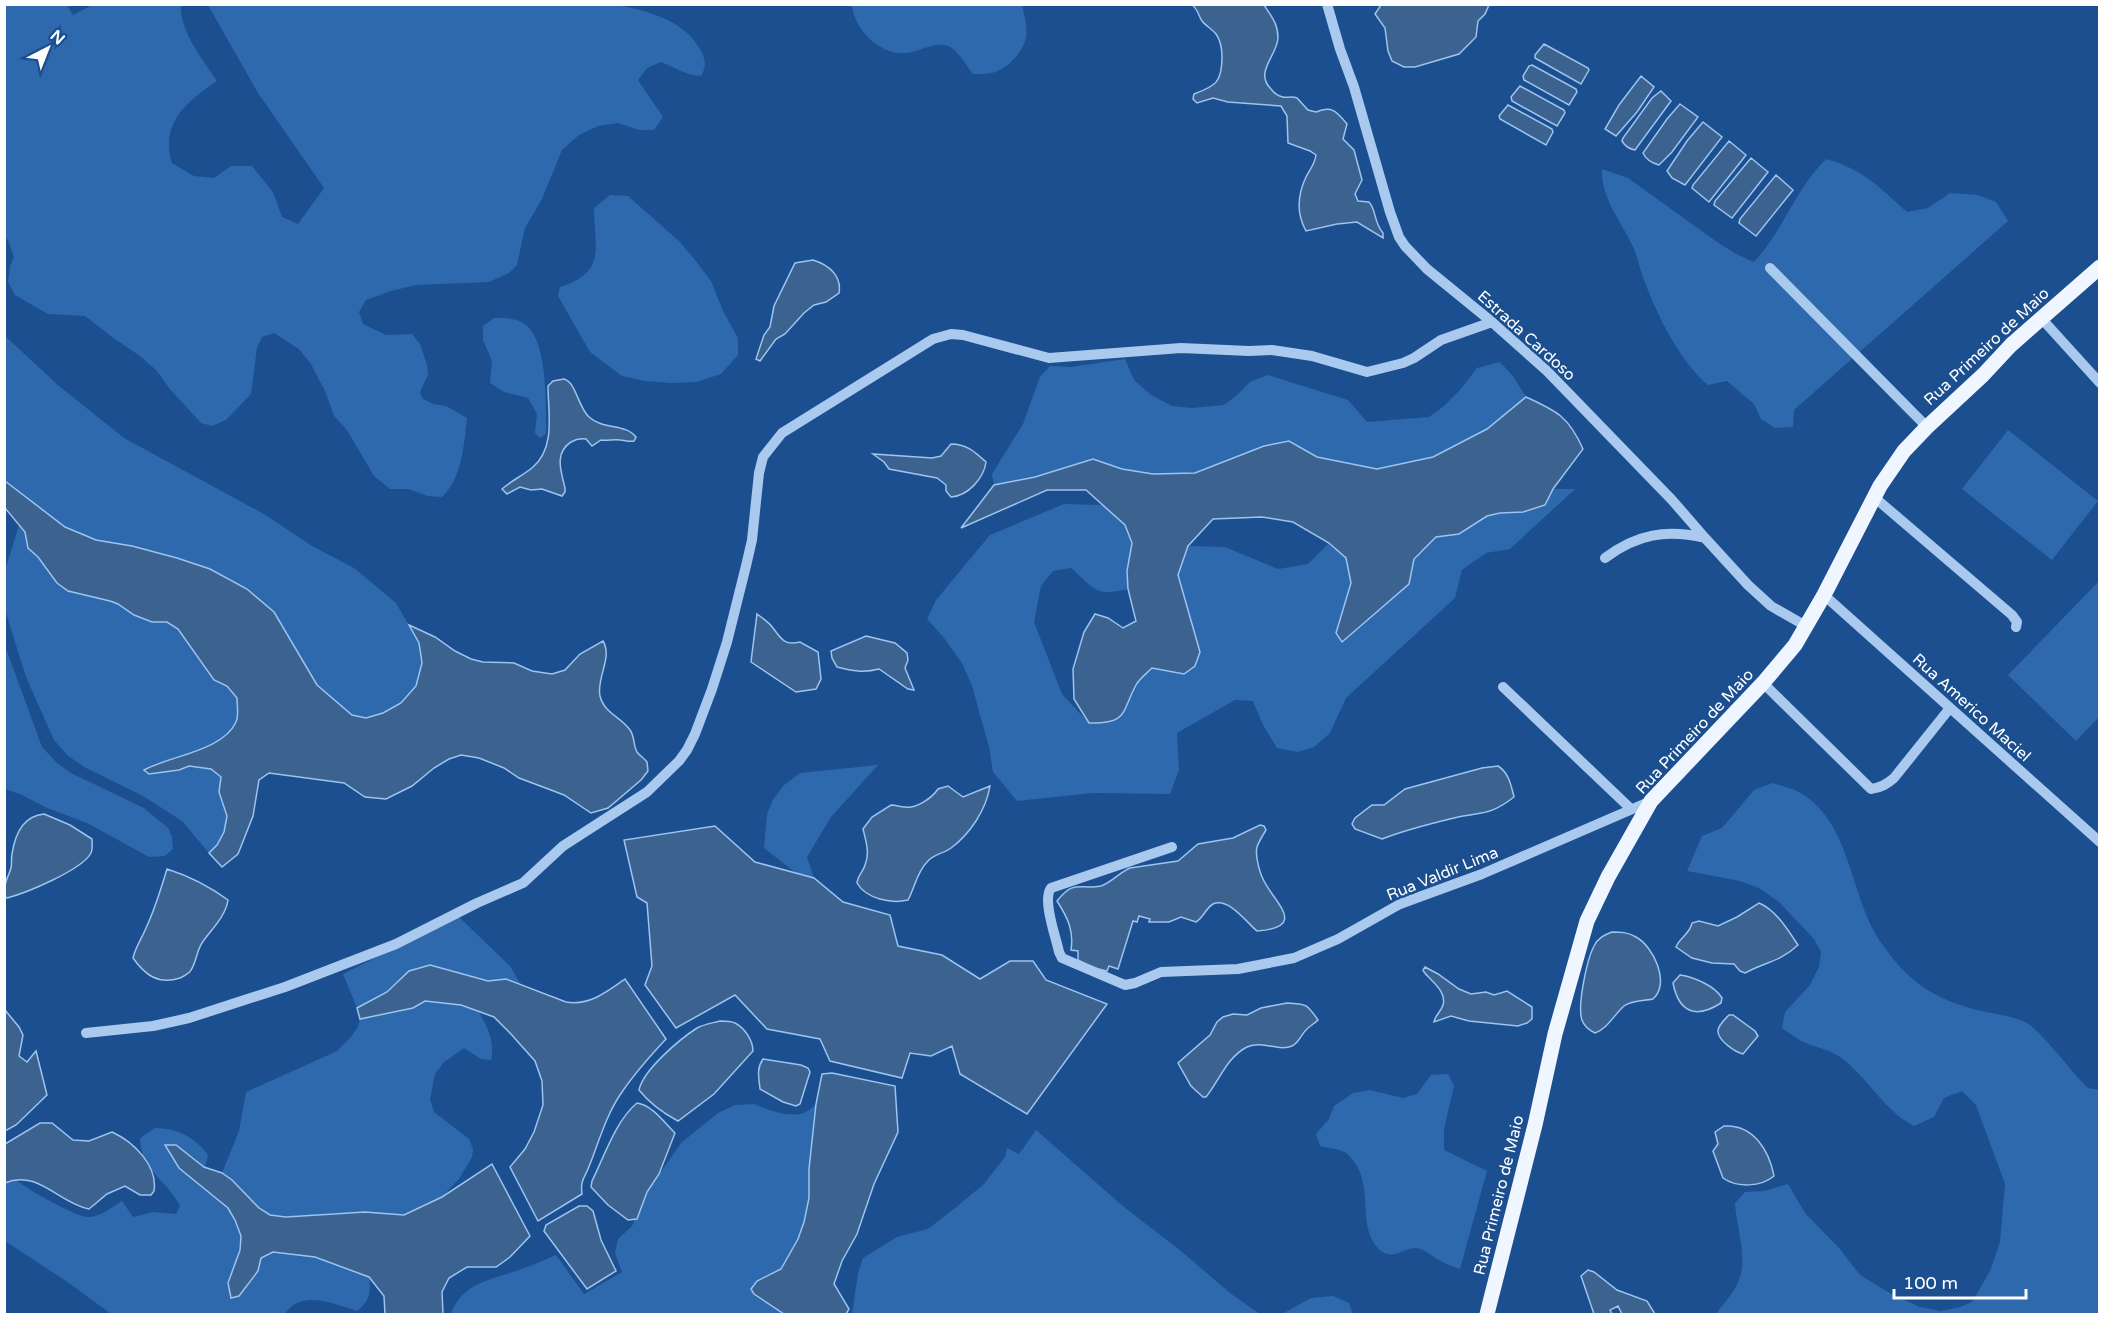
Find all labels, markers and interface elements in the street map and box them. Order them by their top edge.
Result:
north arrow [18,18,78,78]
text: N [46,26,69,49]
street label: Rua Primeiro de Maio [1920,283,2053,410]
street label: Estrada Cardoso [1473,286,1580,385]
street label: Rua Americo Maciel [1908,649,2035,766]
street label: Rua Primeiro de Maio [1631,665,1758,798]
street label: Rua Valdir Lima [1384,842,1501,905]
street label: Rua Primeiro de Maio [1469,1113,1529,1277]
scale bar [1894,1262,2026,1300]
text: 100 m [1903,1272,1958,1294]

